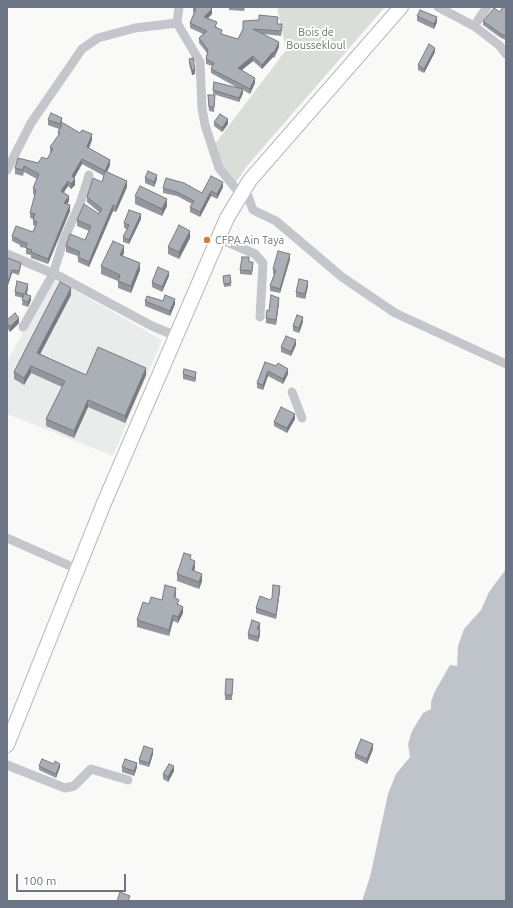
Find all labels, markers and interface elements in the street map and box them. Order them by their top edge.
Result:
park label: Bois de Boussekloul [286,25,346,51]
place label: CFPA Ain Taya [215,233,284,247]
marker: CFPA Ain Taya [202,235,212,245]
scale bar [18,866,128,892]
text: 100 m [23,874,56,887]

